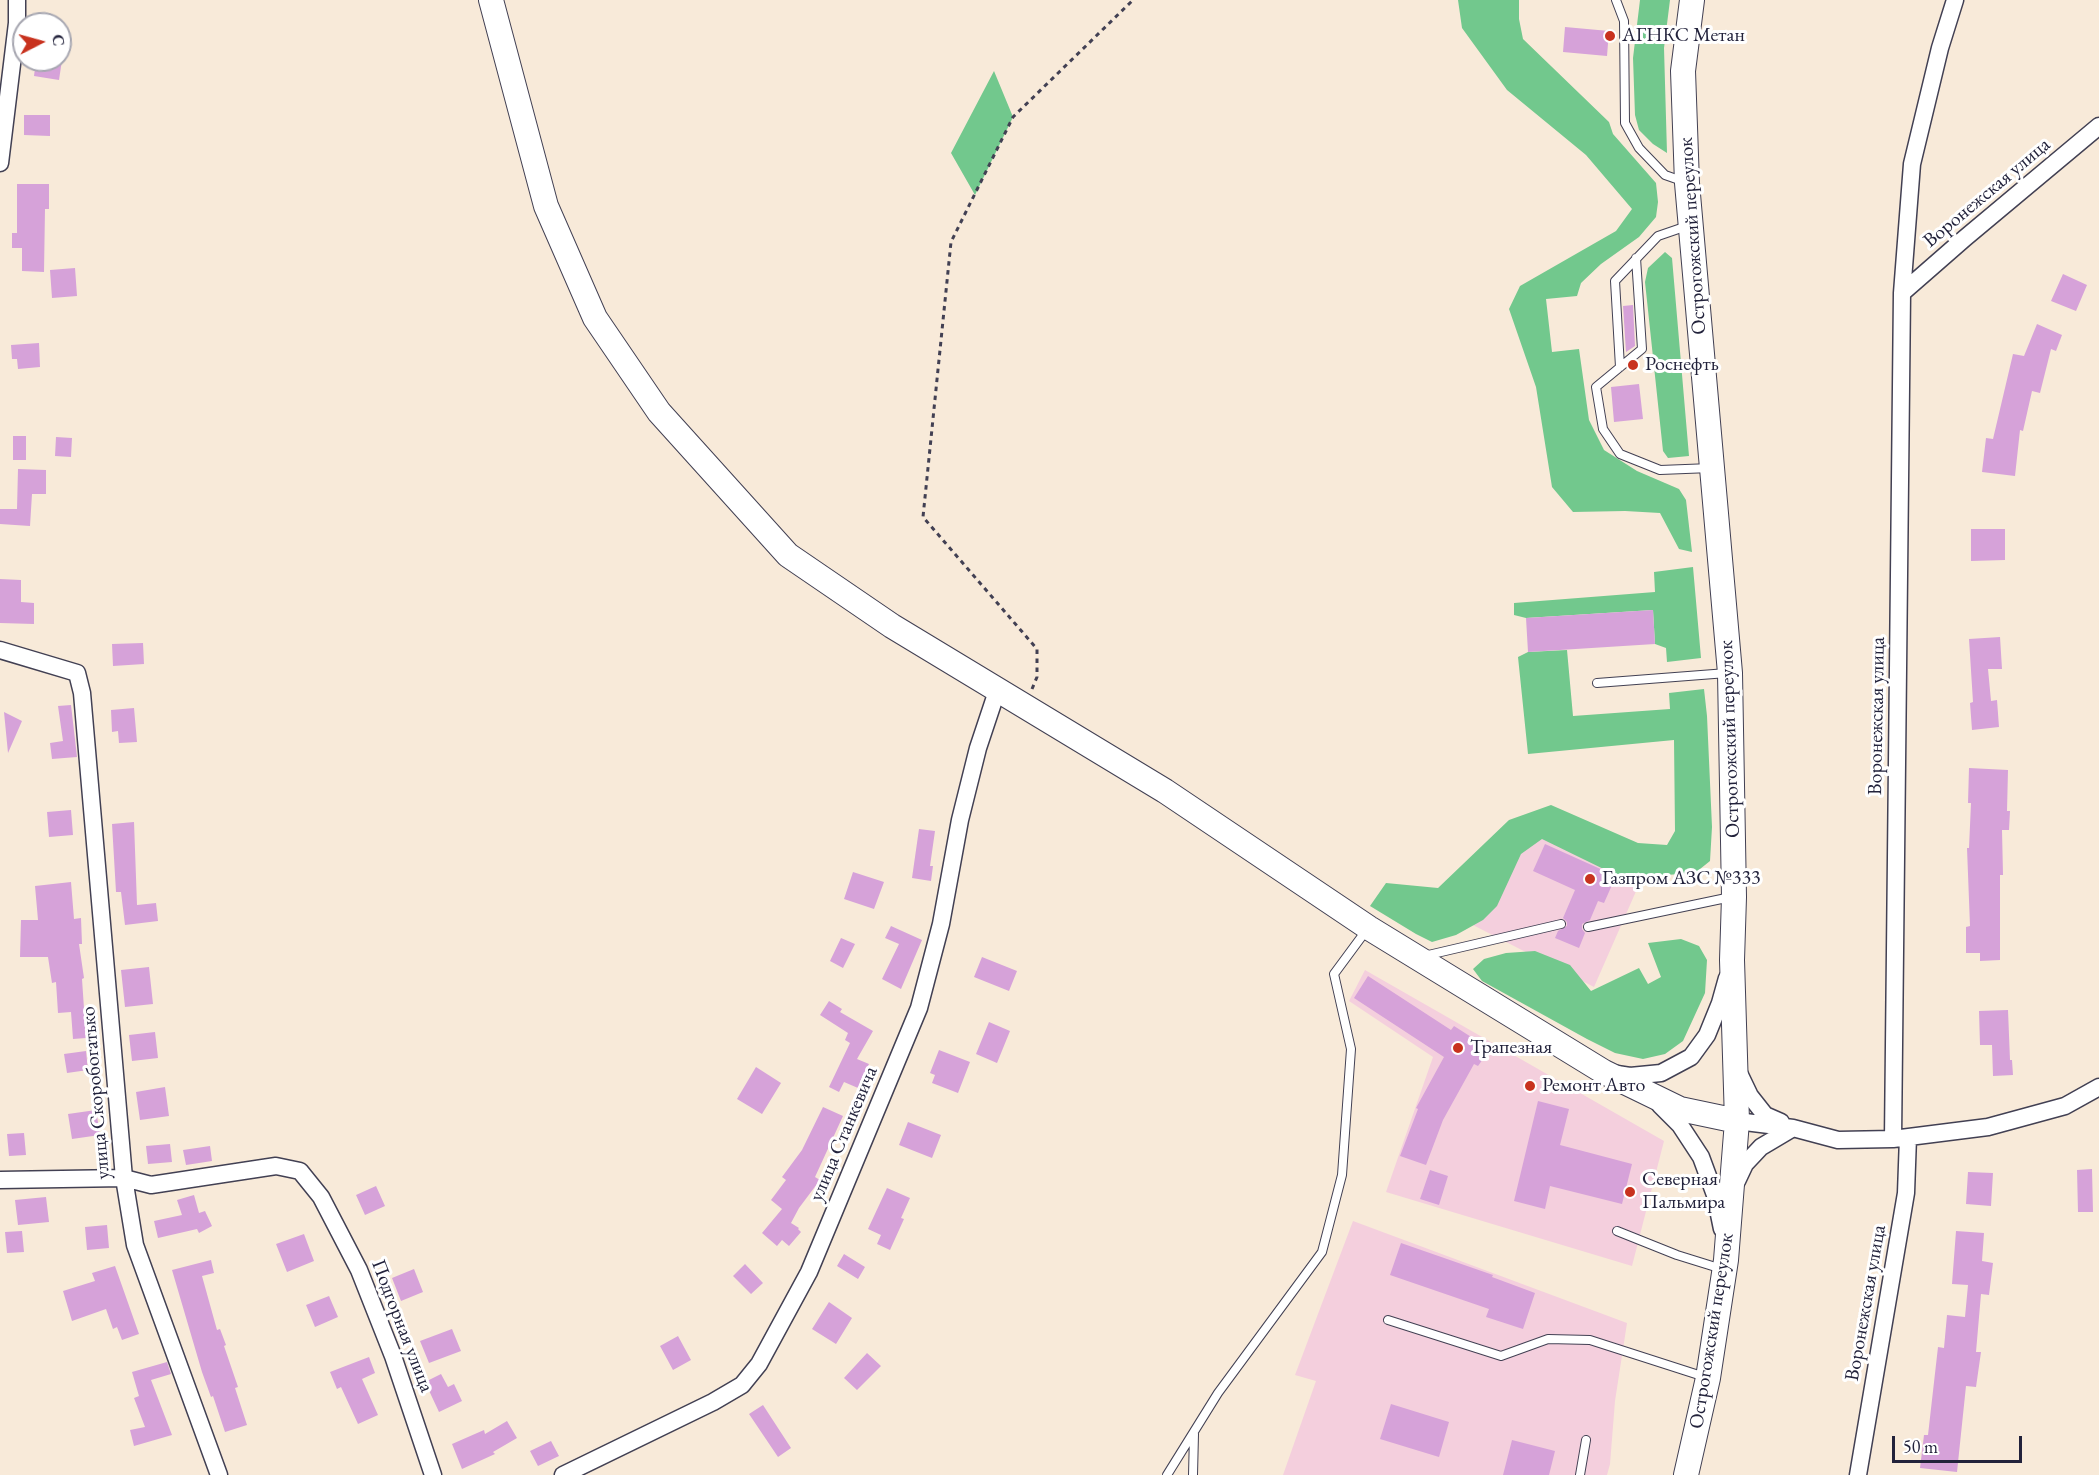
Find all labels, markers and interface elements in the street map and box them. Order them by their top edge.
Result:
north arrow [12,12,72,72]
place label: АГНКС Метан [1622,24,1745,48]
marker: АГНКС Метан [1603,29,1617,43]
text: С [47,34,69,47]
street label: Воронежская улица [1919,133,2055,253]
street label: Острогожский переулок [1674,136,1712,336]
place label: Роснефть [1645,353,1719,377]
marker: Роснефть [1626,358,1640,372]
street label: Воронежская улица [1864,637,1890,795]
street label: Острогожский переулок [1715,640,1745,838]
place label: Газпром АЗС №333 [1602,867,1761,891]
marker: Газпром АЗС №333 [1583,872,1597,886]
street label: улица Скоробогатько [76,1005,116,1181]
place label: Трапезная [1470,1036,1552,1060]
marker: Трапезная [1451,1041,1465,1055]
street label: улица Станкевича [805,1063,883,1205]
place label: Ремонт Авто [1542,1074,1645,1098]
marker: Ремонт Авто [1523,1079,1537,1093]
place label: Северная Пальмира [1642,1168,1725,1215]
marker: Северная Пальмира [1623,1185,1637,1199]
street label: Воронежская улица [1840,1223,1892,1383]
street label: Острогожский переулок [1685,1231,1739,1431]
street label: Подгорная улица [366,1256,438,1396]
scale bar [1895,1424,2026,1462]
text: 50 m [1903,1435,1938,1458]

